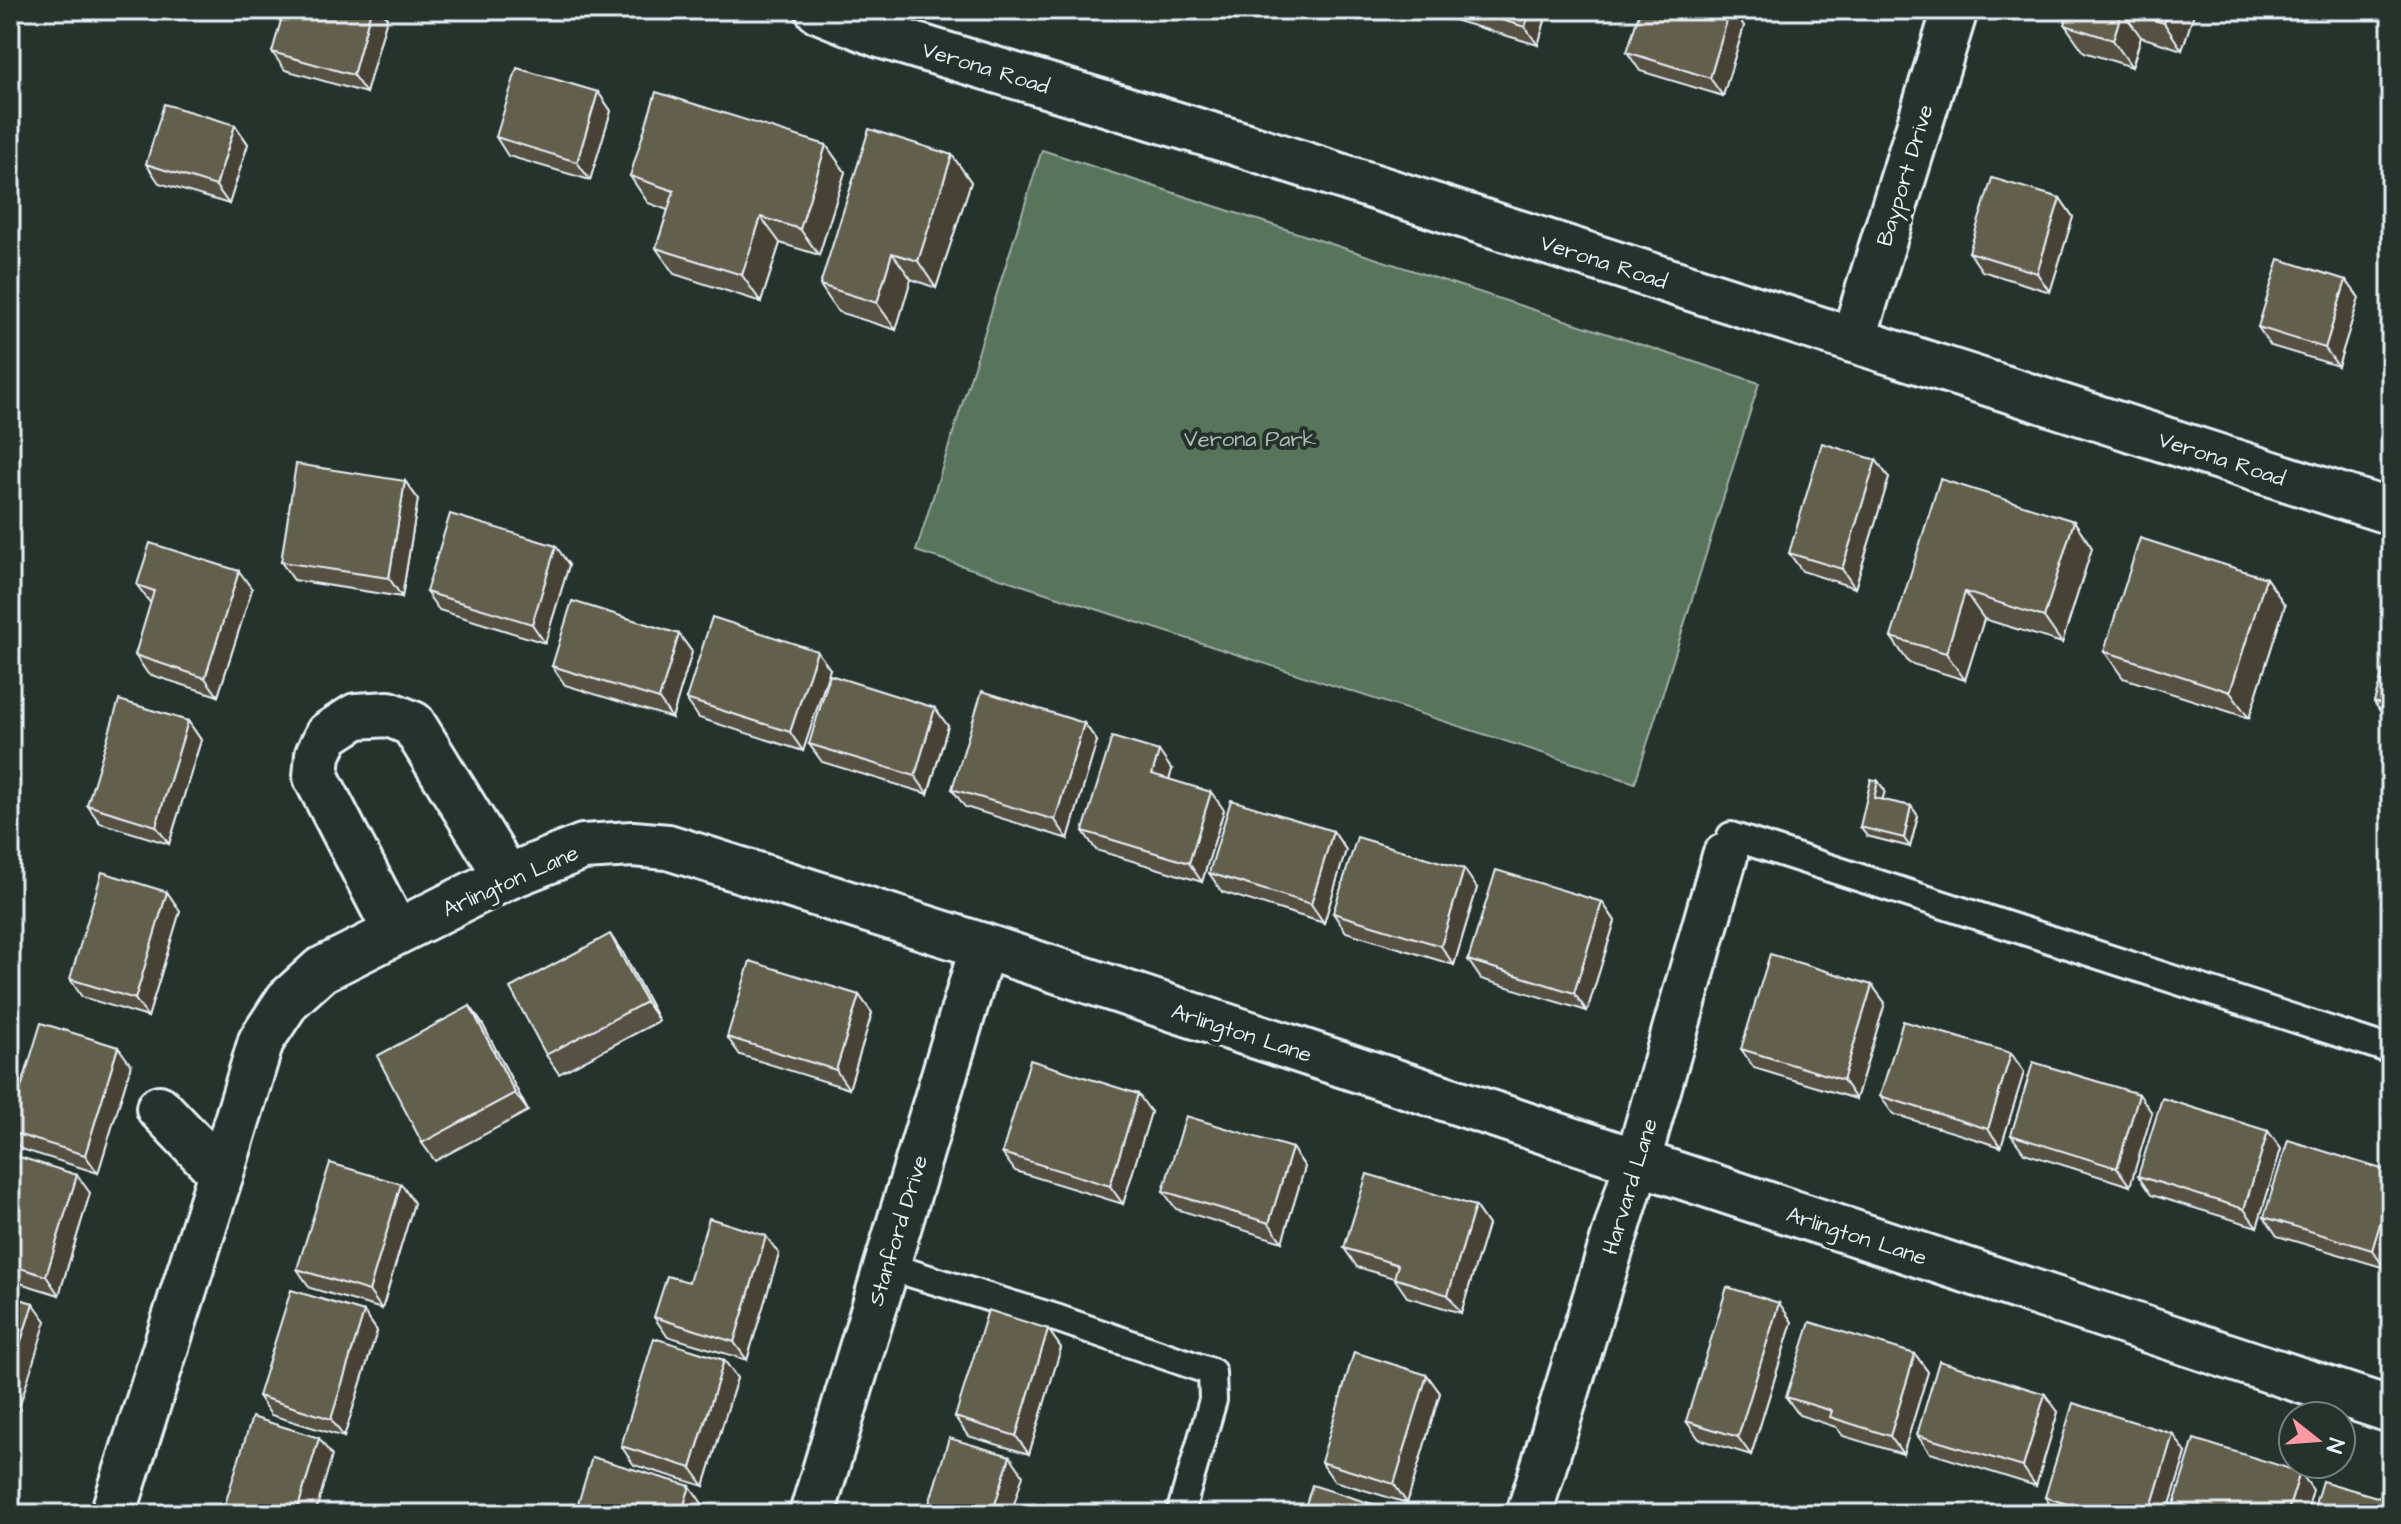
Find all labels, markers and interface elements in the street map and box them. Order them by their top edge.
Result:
street label: Verona Road [918,34,1053,103]
street label: Bayport Drive [1869,101,1943,250]
street label: Verona Road [1536,227,1671,298]
park label: Verona Park [1184,424,1317,455]
street label: Verona Road [2154,424,2289,495]
street label: Arlington Lane [438,838,584,926]
street label: Arlington Lane [1167,996,1316,1072]
street label: Harvard Lane [1595,1114,1666,1258]
street label: Stanford Drive [861,1151,936,1310]
street label: Arlington Lane [1782,1199,1931,1275]
north arrow [2277,1400,2357,1480]
text: N [2318,1434,2352,1457]

